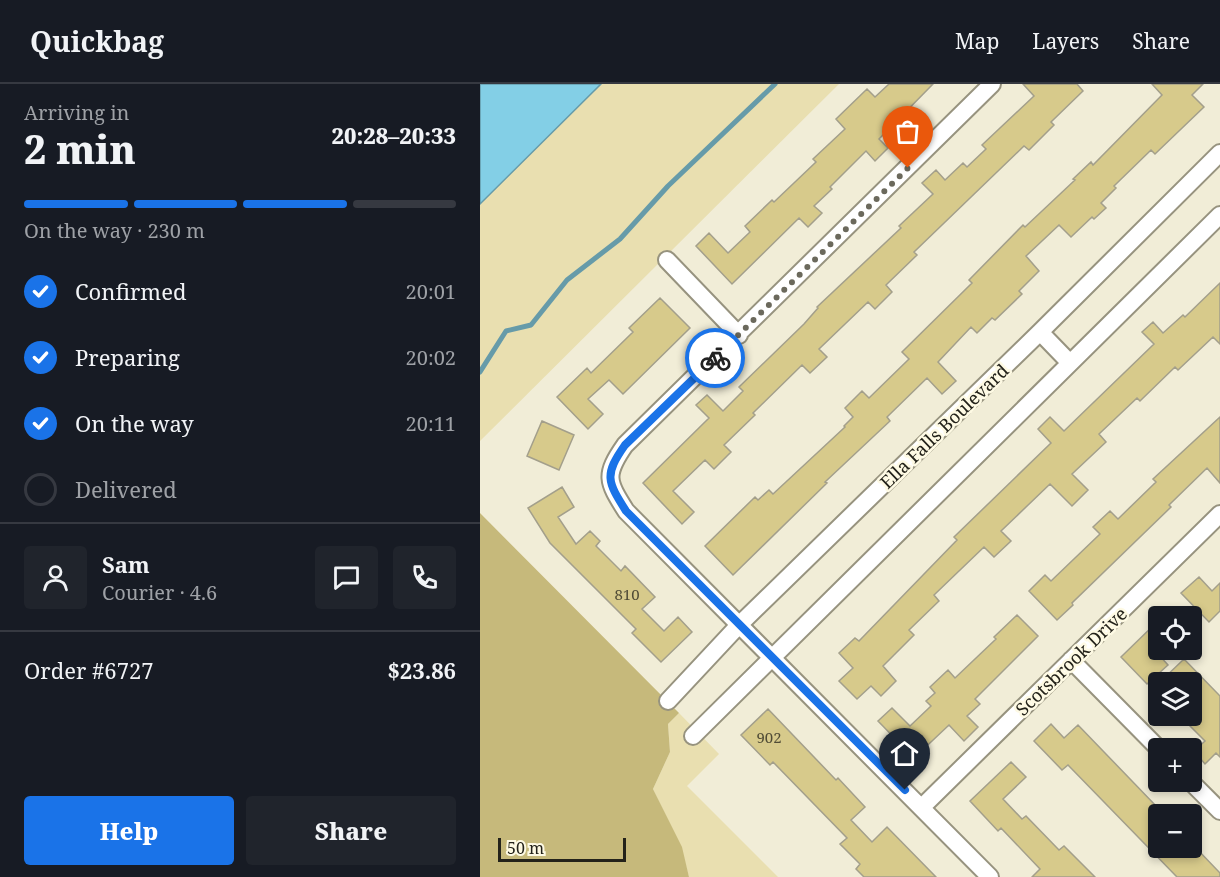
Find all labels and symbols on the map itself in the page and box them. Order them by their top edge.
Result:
pin [882,106,933,168]
courier [685,328,745,388]
street label: Ella Falls Boulevard [874,358,1014,494]
house number: 810 [614,584,640,604]
street label: Scotsbrook Drive [1010,602,1132,720]
house number: 902 [756,727,782,747]
pin [879,728,930,790]
scale bar [498,835,626,862]

